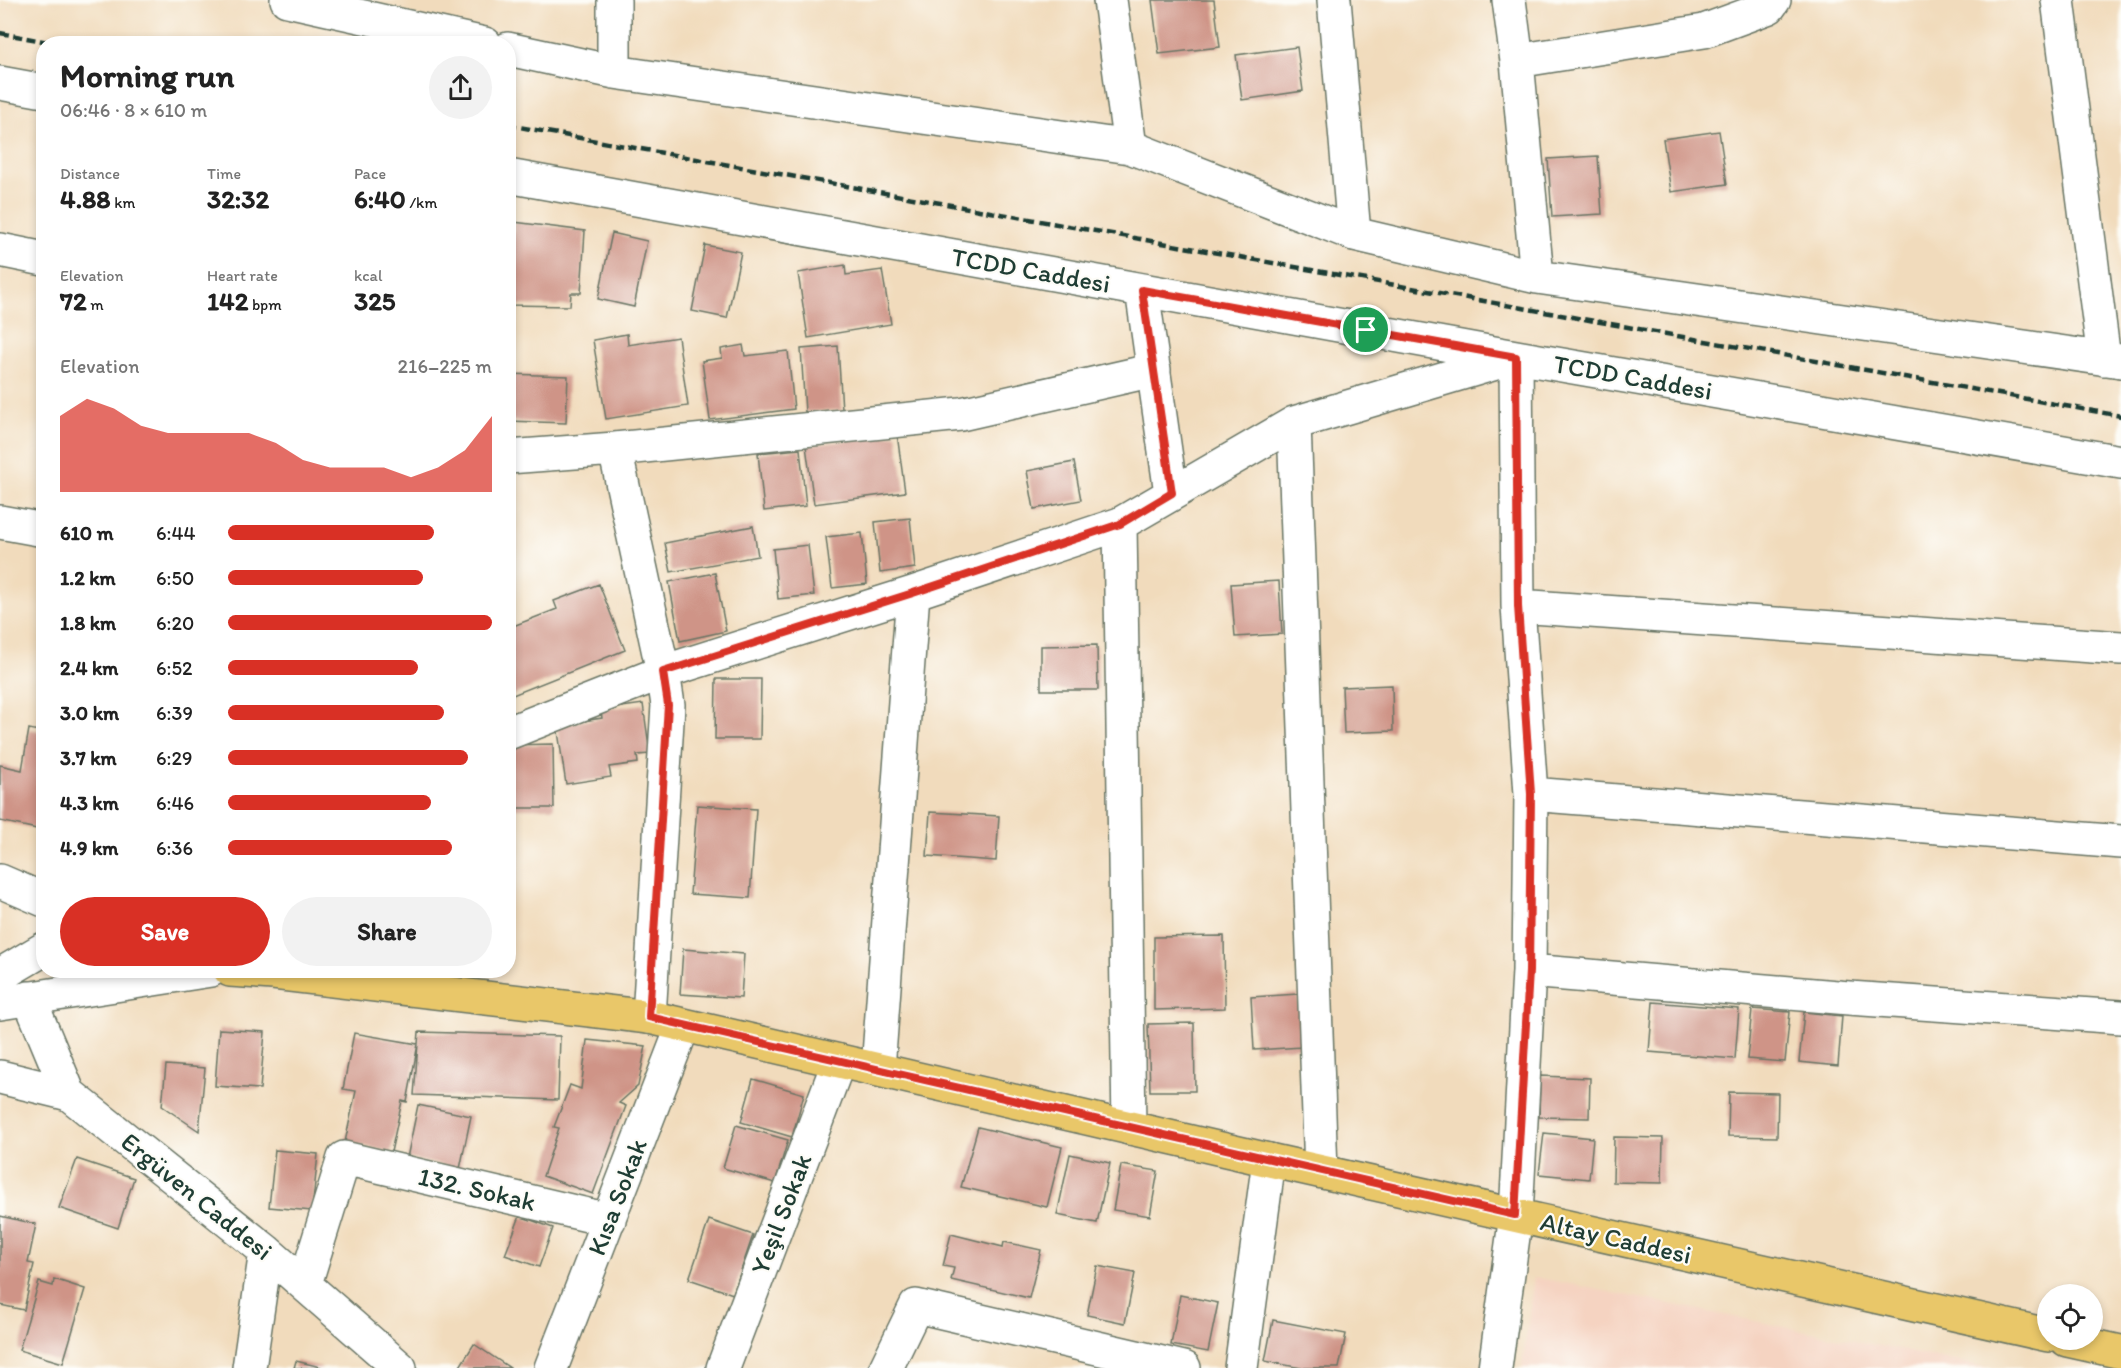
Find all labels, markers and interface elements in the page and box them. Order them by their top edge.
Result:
text: Morning run [60,56,235,95]
button: share [429,56,492,119]
text: 06:46 · 8 × 610 m [60,98,207,122]
text: Distance [60,164,120,183]
text: Time [207,164,241,183]
text: Pace [354,164,386,183]
text: 4.88 [60,183,111,215]
text: 32:32 [207,183,269,215]
text: 6:40 [354,183,406,215]
text: km [111,193,135,212]
text: /km [406,193,437,212]
street label: TCDD Caddesi [949,240,1113,300]
text: Elevation [60,266,124,285]
text: Heart rate [207,266,278,285]
text: kcal [354,266,382,285]
text: 72 [60,285,87,317]
text: 142 [207,285,248,317]
text: 325 [354,285,396,317]
text: m [87,295,104,314]
text: bpm [248,295,282,314]
pin [1340,304,1391,355]
icon: arrive [1349,313,1382,346]
street label: TCDD Caddesi [1551,347,1715,407]
text: Elevation [60,354,139,378]
text: 216–225 m [398,354,492,378]
text: 610 m [60,521,114,545]
text: 6:44 [156,521,196,545]
text: 1.2 km [60,566,116,590]
text: 6:50 [156,566,194,590]
text: 1.8 km [60,611,116,635]
text: 6:20 [156,611,194,635]
text: 2.4 km [60,656,118,680]
text: 6:52 [156,656,193,680]
text: 3.0 km [60,701,119,725]
text: 6:39 [156,701,193,725]
text: 3.7 km [60,746,117,770]
text: 6:29 [156,746,192,770]
text: 4.3 km [60,791,119,815]
text: 6:46 [156,791,194,815]
text: 4.9 km [60,836,118,860]
text: 6:36 [156,836,193,860]
button: Save [60,897,270,966]
button: Share [282,897,492,966]
street label: Ergüven Caddesi [115,1125,279,1267]
street label: Kısa Sokak [580,1134,654,1260]
street label: Yeşil Sokak [743,1149,819,1279]
street label: 132. Sokak [415,1160,539,1218]
street label: Altay Caddesi [1537,1205,1695,1271]
map controls [2037,1284,2103,1350]
button: locate [2037,1284,2103,1350]

